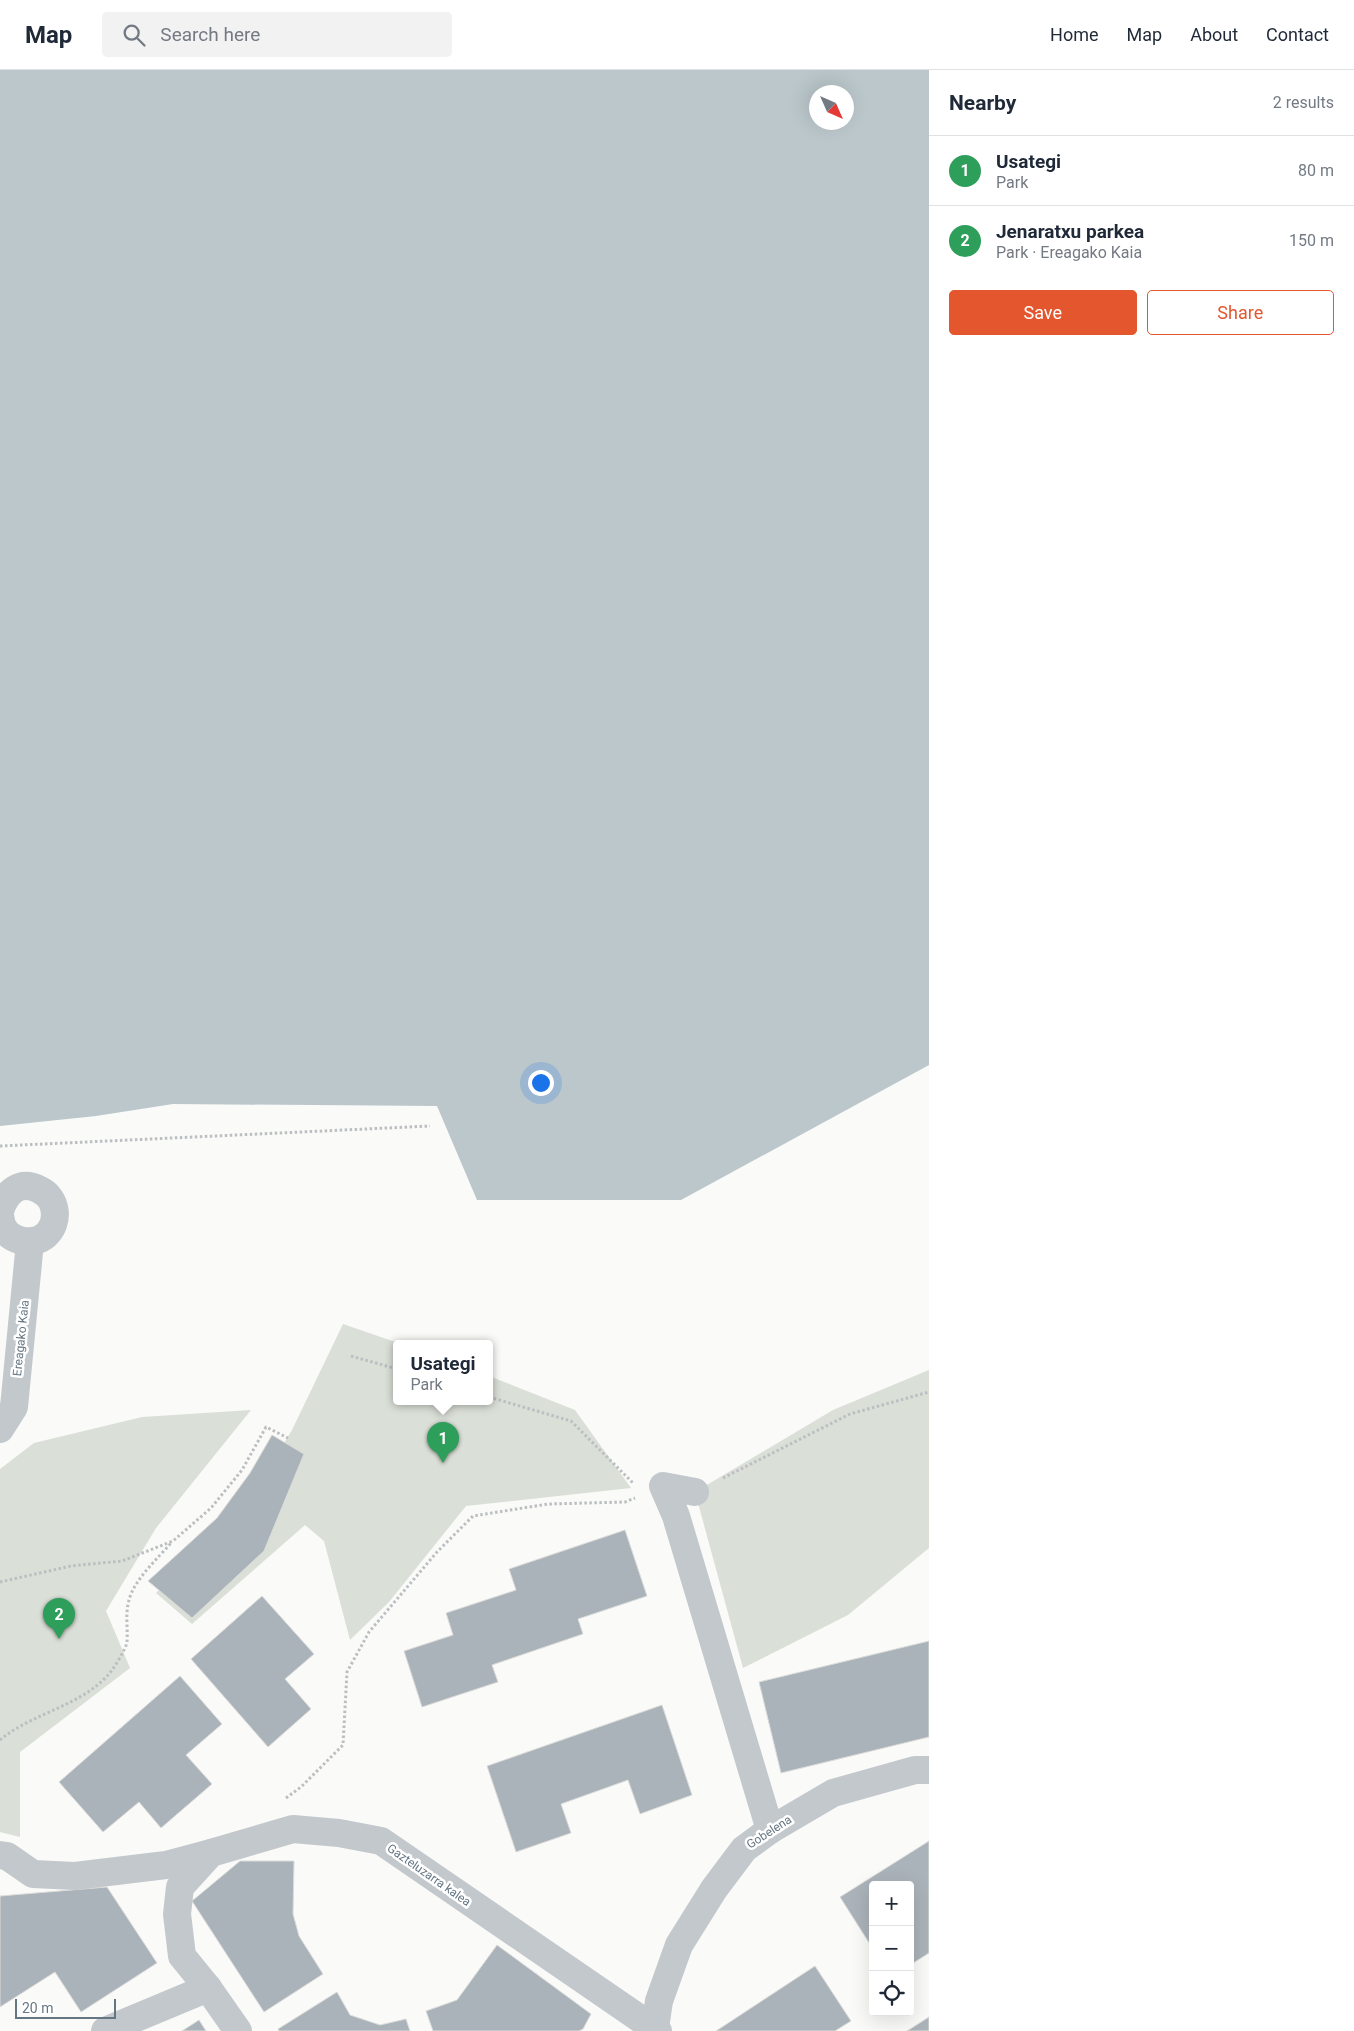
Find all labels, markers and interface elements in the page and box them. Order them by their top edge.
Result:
search box [102,12,452,57]
text: Map [25,21,72,49]
icon: search [120,21,148,49]
text: Search here [160,23,260,46]
text: Home [1050,24,1099,45]
text: Map [1127,24,1162,45]
text: About [1190,24,1238,45]
text: Contact [1266,24,1329,45]
north arrow [809,85,854,130]
text: Nearby [949,91,1016,115]
text: 2 results [1273,93,1334,112]
text: Usategi [996,150,1061,173]
text: 1 [960,161,970,180]
text: 80 m [1298,161,1334,180]
text: Park [996,173,1028,192]
text: Jenaratxu parkea [996,220,1144,243]
text: 2 [960,231,970,250]
text: 150 m [1289,231,1334,250]
text: Park · Ereagako Kaia [996,243,1142,262]
button: Save [949,290,1137,335]
button: Share [1147,290,1334,335]
your location [528,1070,554,1096]
street label: Ereagako Kaia [10,1299,32,1377]
popup [393,1340,493,1405]
text: Usategi [410,1352,476,1375]
text: Park [410,1375,443,1394]
pin: 1 [427,1422,459,1463]
pin: 2 [43,1598,75,1639]
street label: Gobelena [744,1812,794,1852]
street label: Gazteluzarra kalea [385,1841,473,1909]
map controls [869,1881,914,2016]
button: + [869,1881,914,1926]
button: − [869,1926,914,1971]
button: locate [869,1971,914,2016]
scale bar [15,1996,116,2019]
text: 20 m [22,2000,54,2016]

